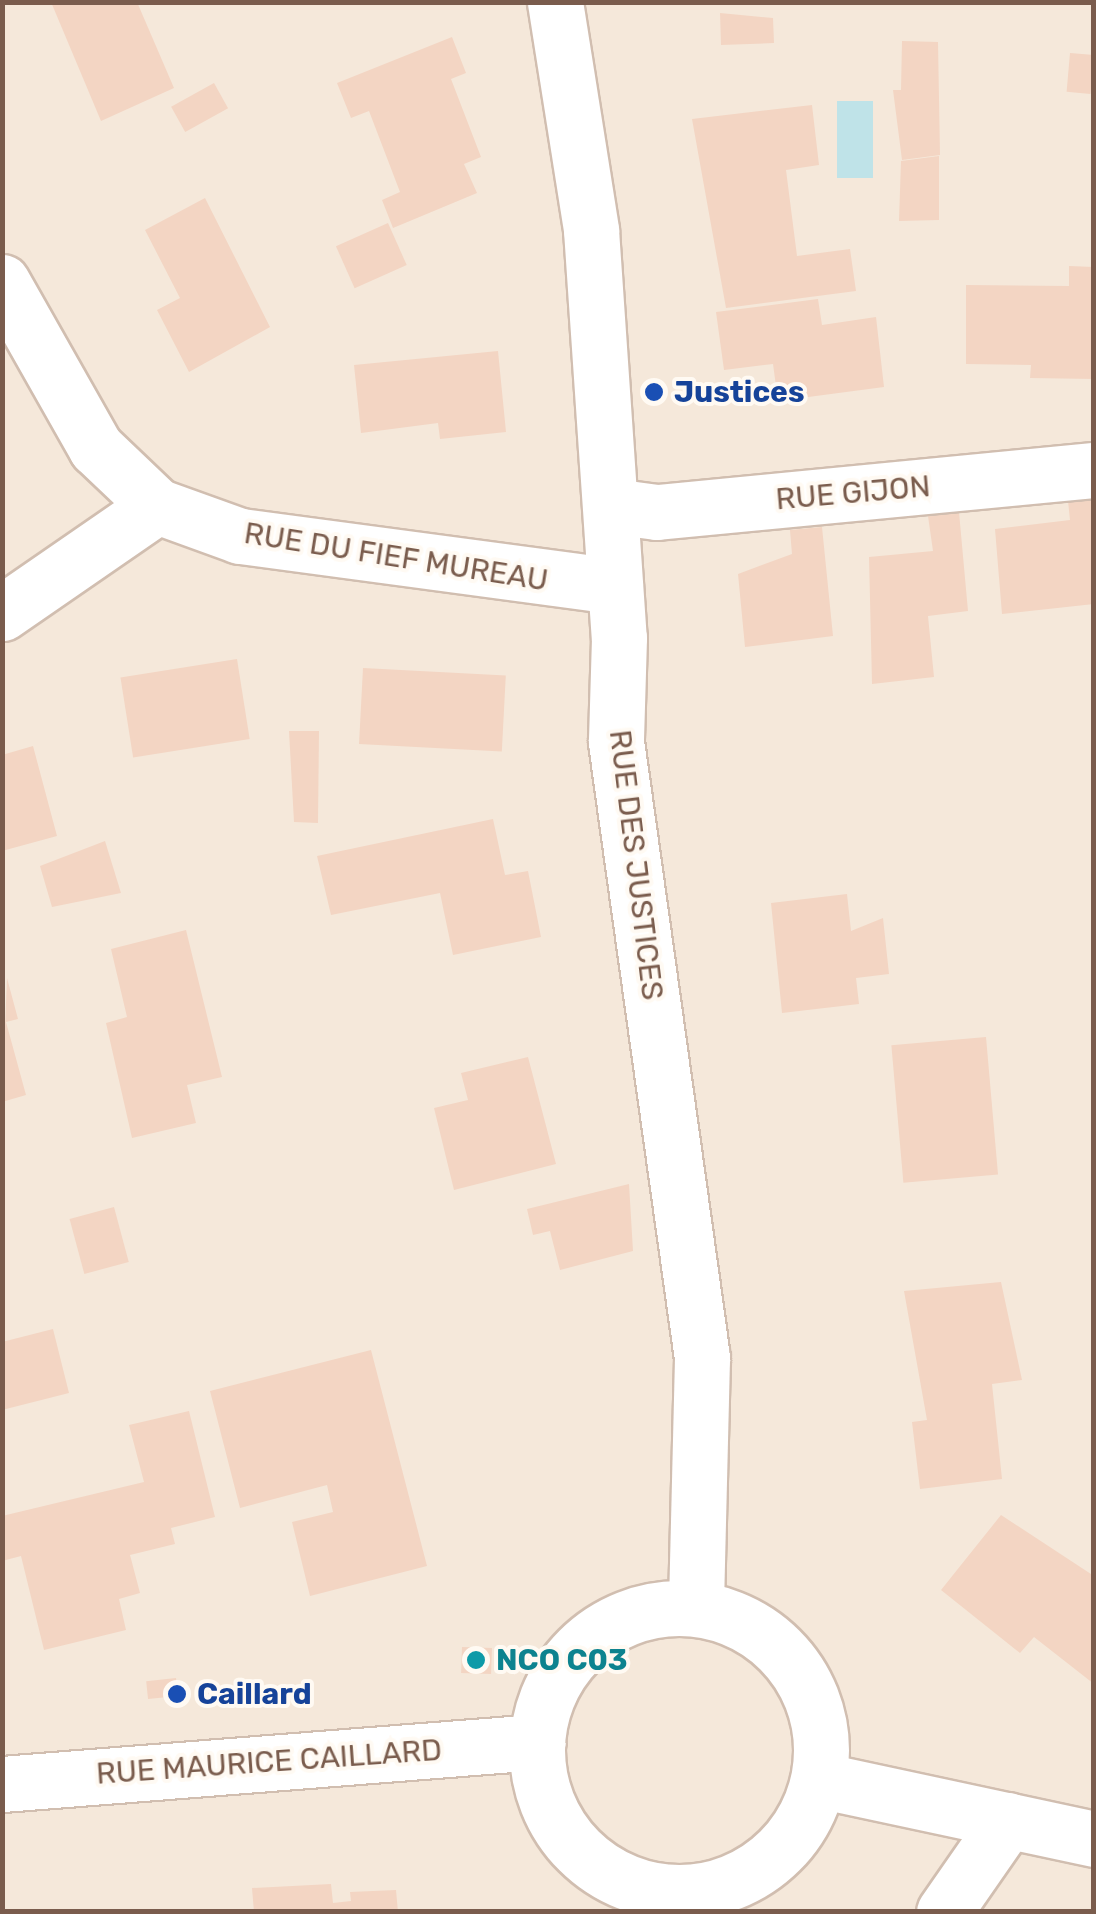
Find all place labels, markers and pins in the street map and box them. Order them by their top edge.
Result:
place label: Justices [674,374,805,410]
marker: Justices [643,381,665,403]
place label: NCO C03 [496,1642,628,1678]
marker: NCO C03 [465,1649,487,1671]
place label: Caillard [197,1676,312,1712]
marker: Caillard [166,1683,188,1705]

